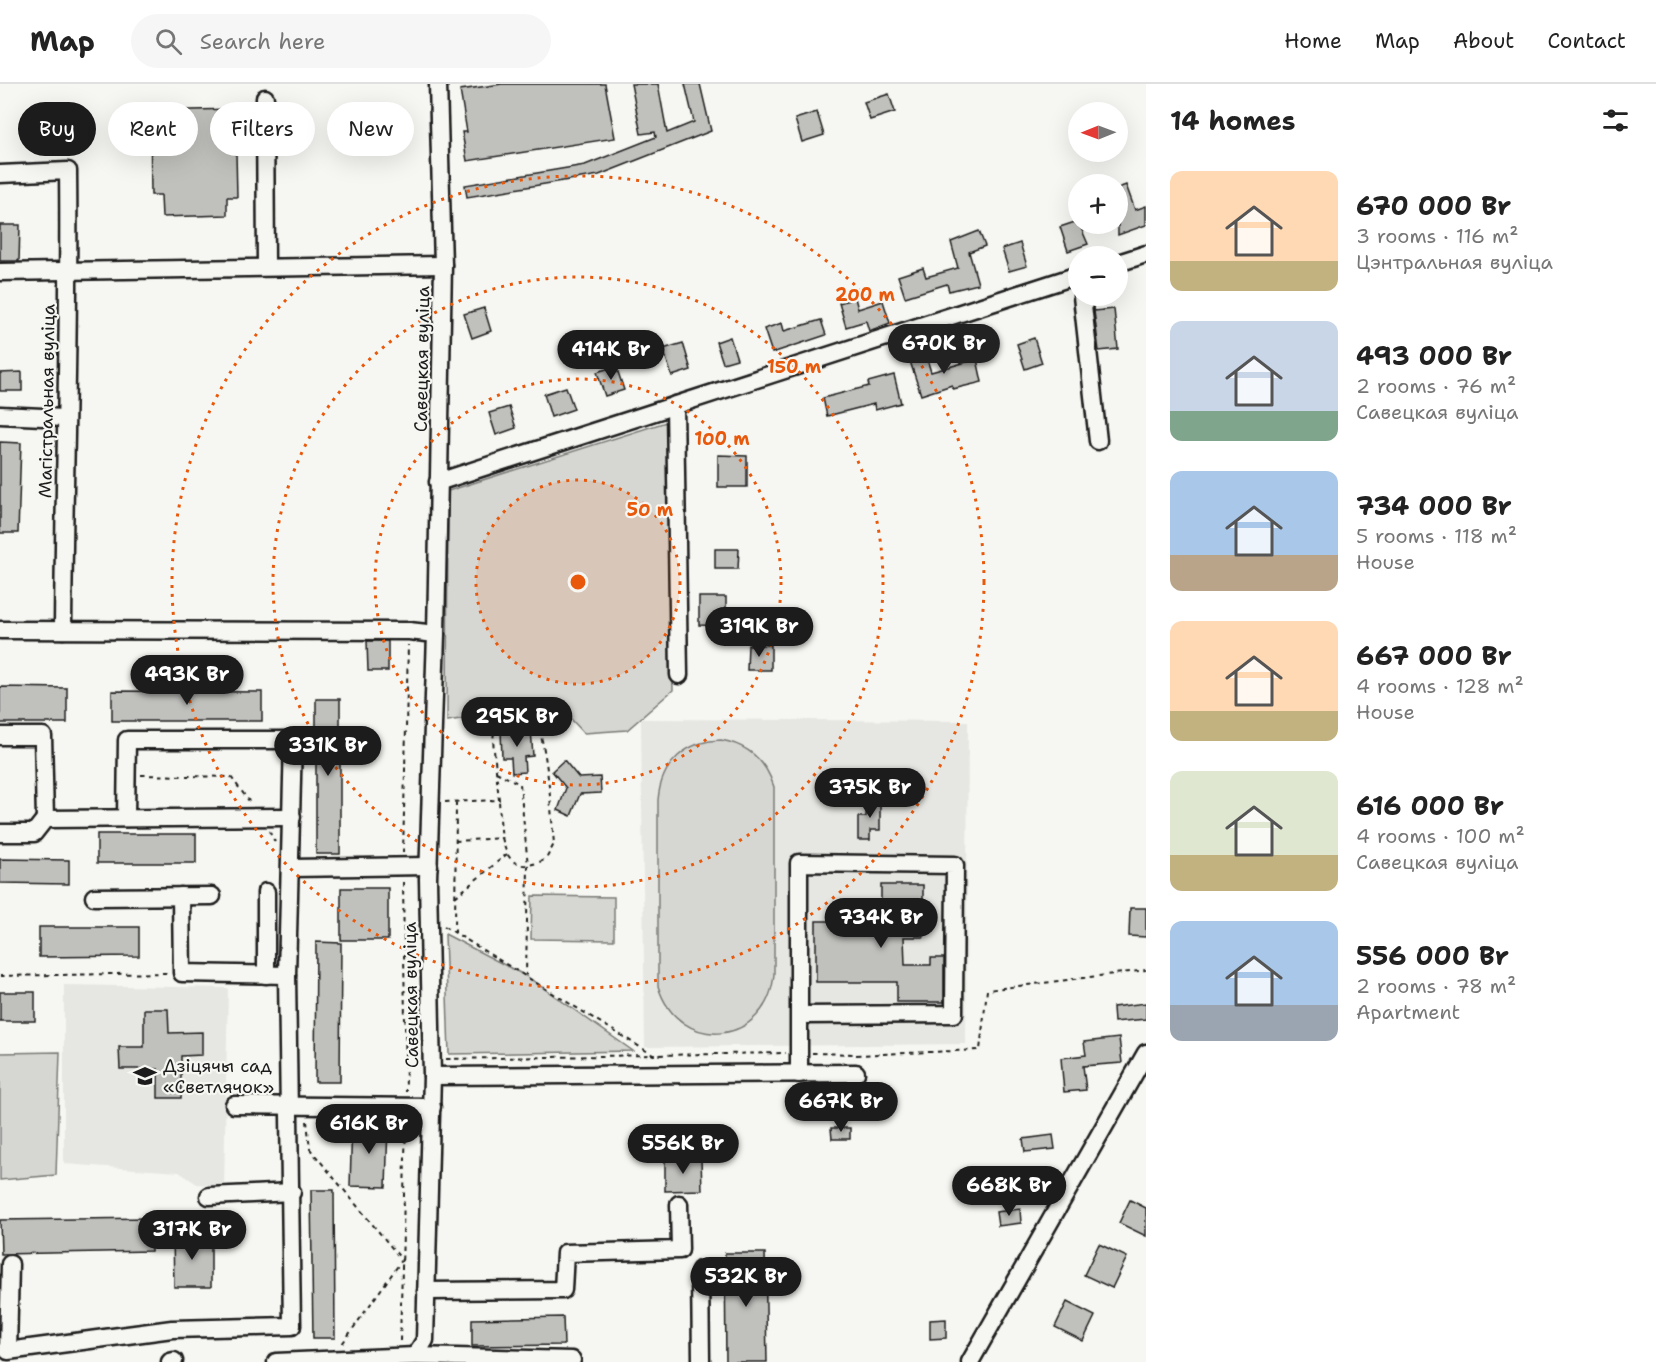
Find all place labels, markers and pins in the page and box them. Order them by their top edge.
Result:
pin: 670K Br [889,324,999,375]
pin: 414K Br [556,330,666,381]
centre of rings [568,572,588,592]
pin: 319K Br [704,607,814,658]
pin: 493K Br [132,655,242,706]
pin: 295K Br [462,697,572,748]
pin: 331K Br [273,726,383,777]
pin: 375K Br [815,768,925,819]
pin: 734K Br [826,898,936,949]
place label: Дзіцячы сад «Светлячок» [163,1054,274,1099]
school or university icon: Дзіцячы сад «Светлячок» [132,1063,158,1089]
pin: 667K Br [786,1082,896,1133]
pin: 616K Br [314,1104,424,1155]
pin: 556K Br [628,1124,738,1175]
pin: 668K Br [954,1166,1064,1217]
pin: 317K Br [137,1210,247,1261]
pin: 532K Br [691,1257,801,1308]

